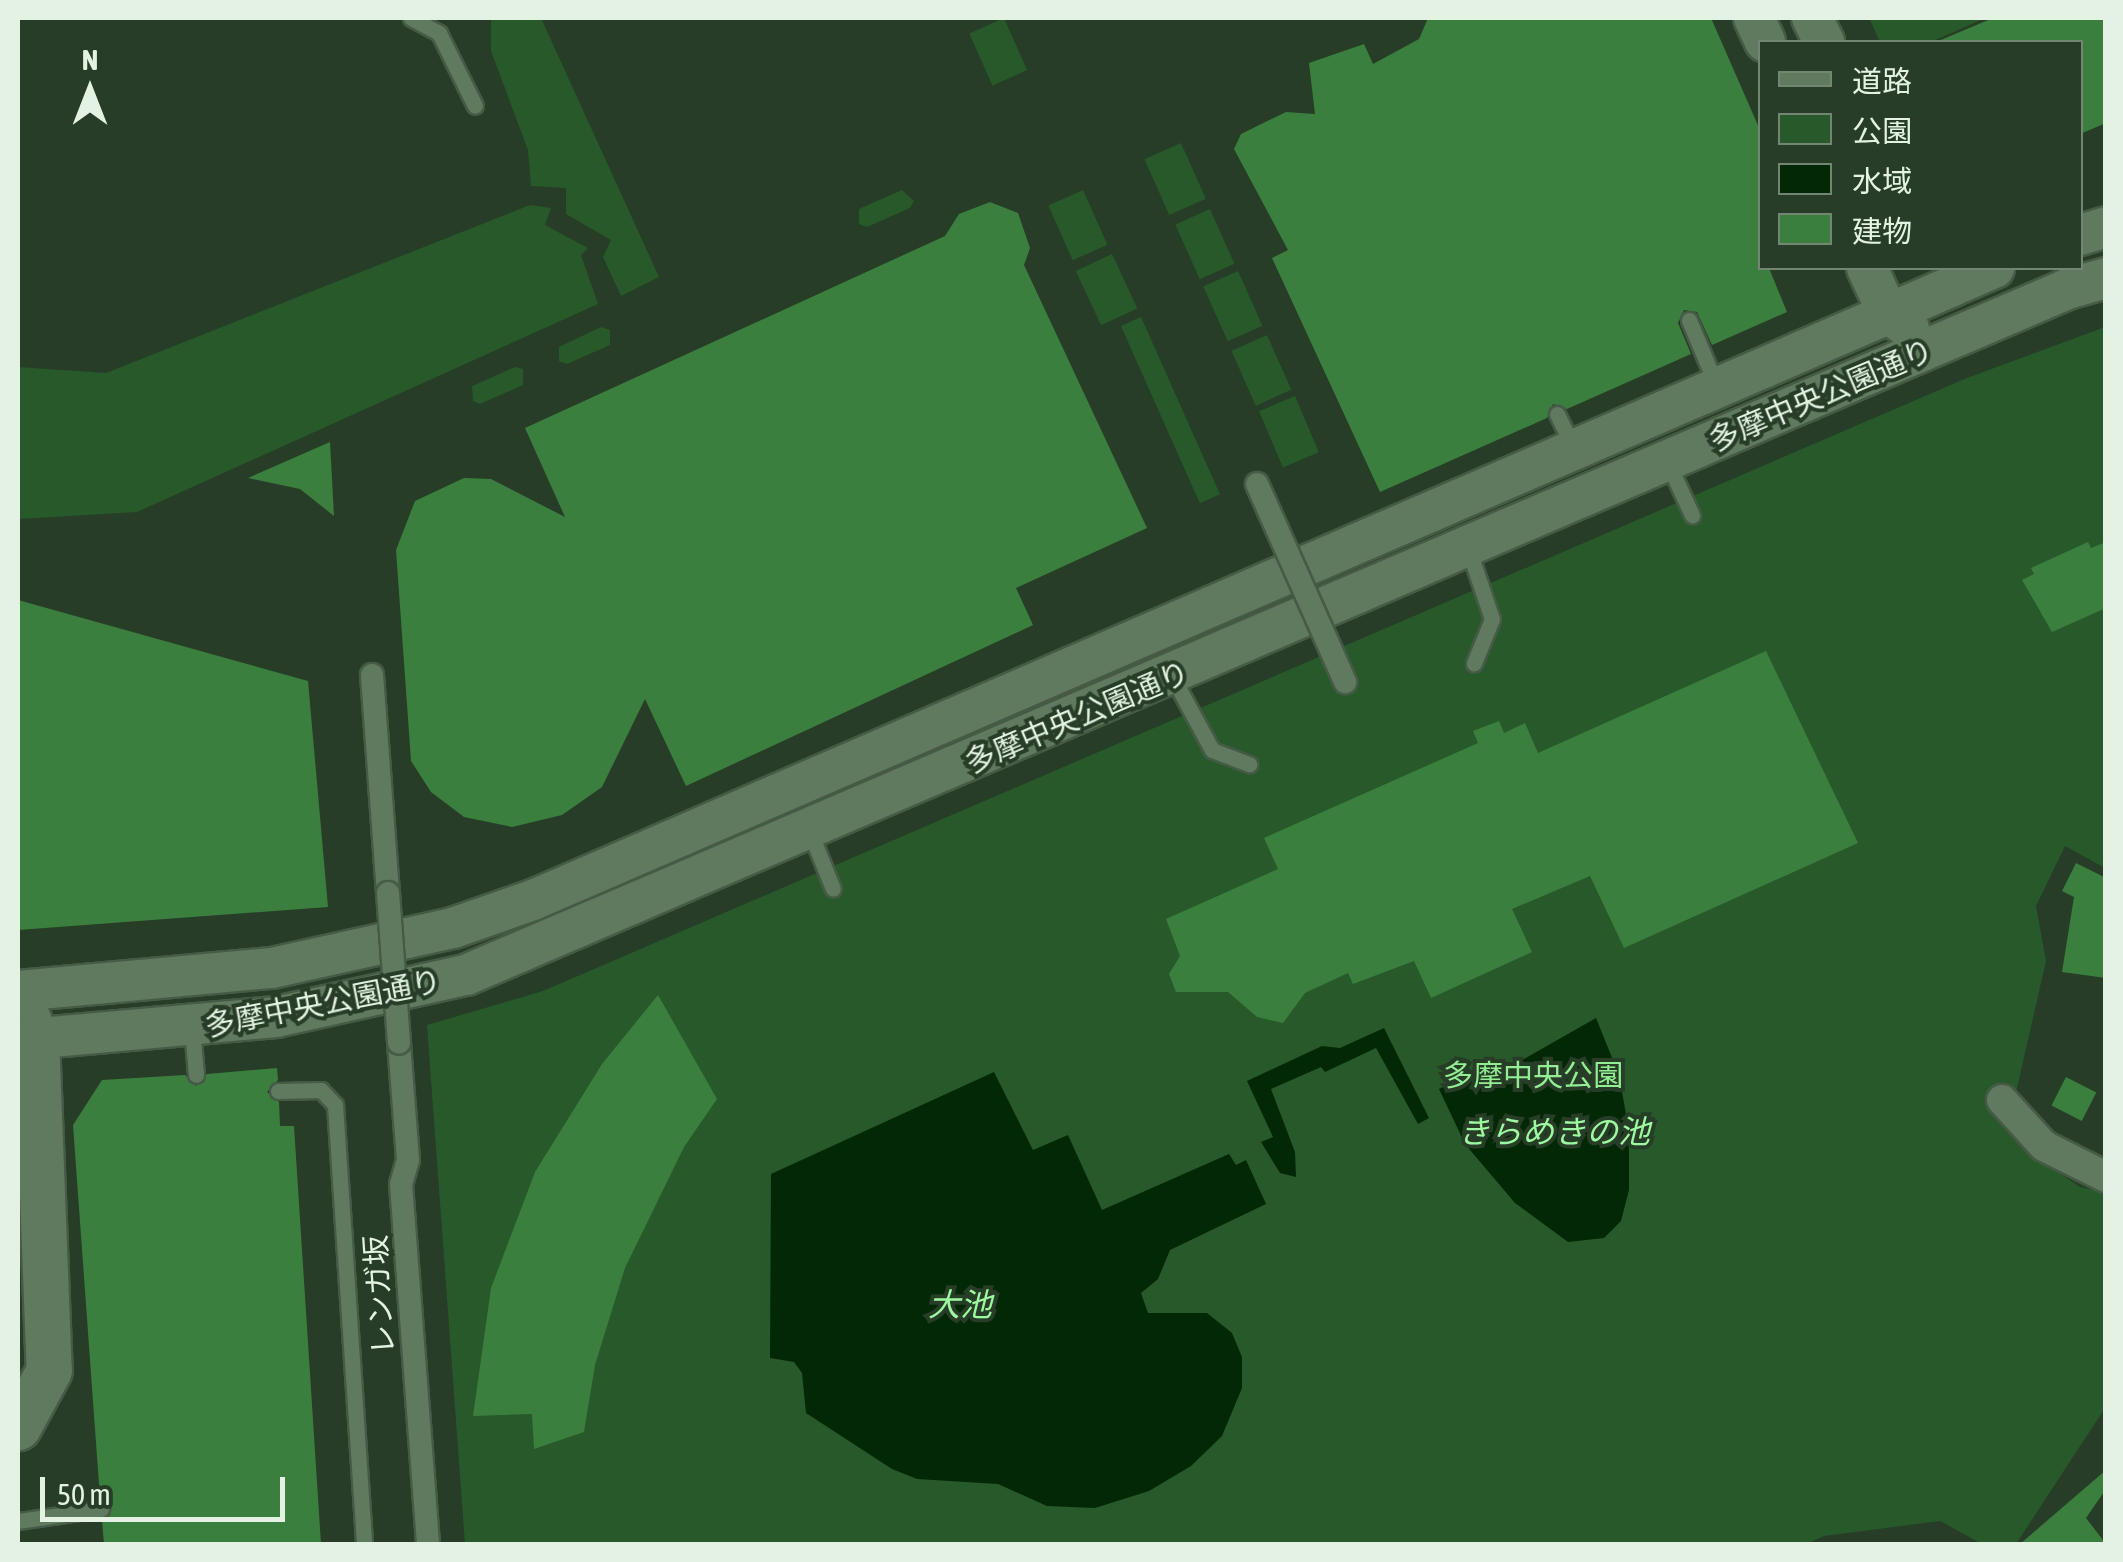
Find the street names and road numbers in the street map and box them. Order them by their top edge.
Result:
street label: 多摩中央公園通り [1704,332,1938,458]
street label: 多摩中央公園通り [960,654,1194,780]
street label: 多摩中央公園通り [202,962,444,1044]
street label: レンガ坂 [357,1234,401,1356]

